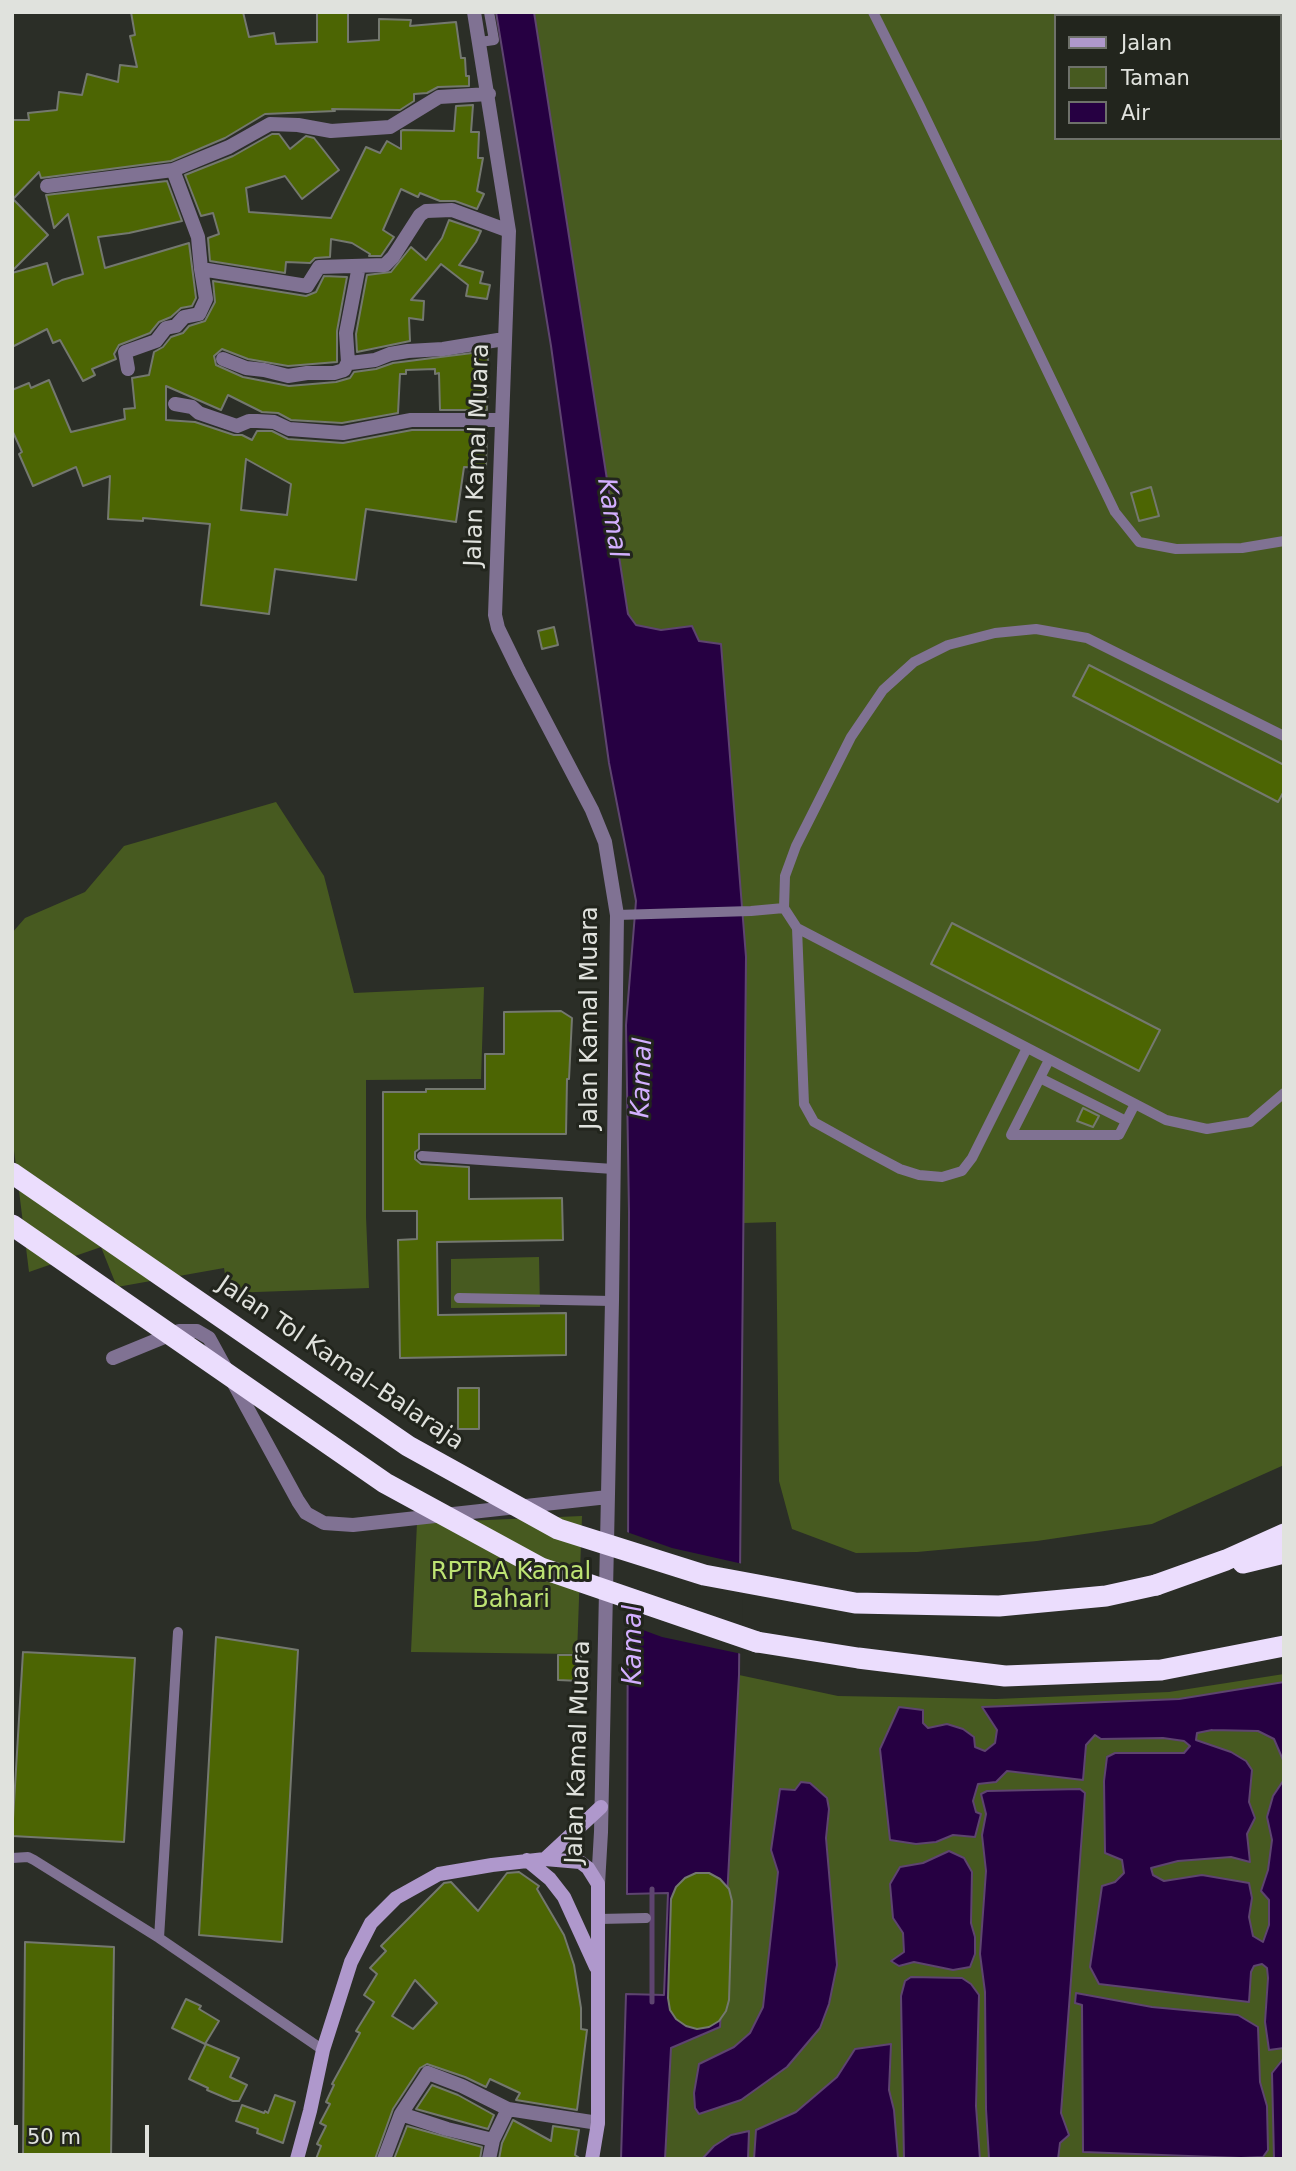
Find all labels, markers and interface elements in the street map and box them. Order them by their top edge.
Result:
legend [1054,14,1282,140]
text: Jalan [1121,31,1172,55]
text: Taman [1121,66,1190,90]
text: Air [1121,101,1150,125]
street label: Jalan Kamal Muara [460,343,496,567]
water label: Kamal [589,476,633,560]
street label: Jalan Kamal Muara [577,906,605,1130]
water label: Kamal [626,1037,660,1119]
street label: Jalan Tol Kamal–Balaraja [211,1271,469,1457]
park label: RPTRA Kamal Bahari [431,1559,591,1615]
water label: Kamal [618,1605,650,1685]
street label: Jalan Kamal Muara [561,1640,597,1864]
scale bar [18,2112,152,2156]
text: 50 m [27,2125,81,2149]

